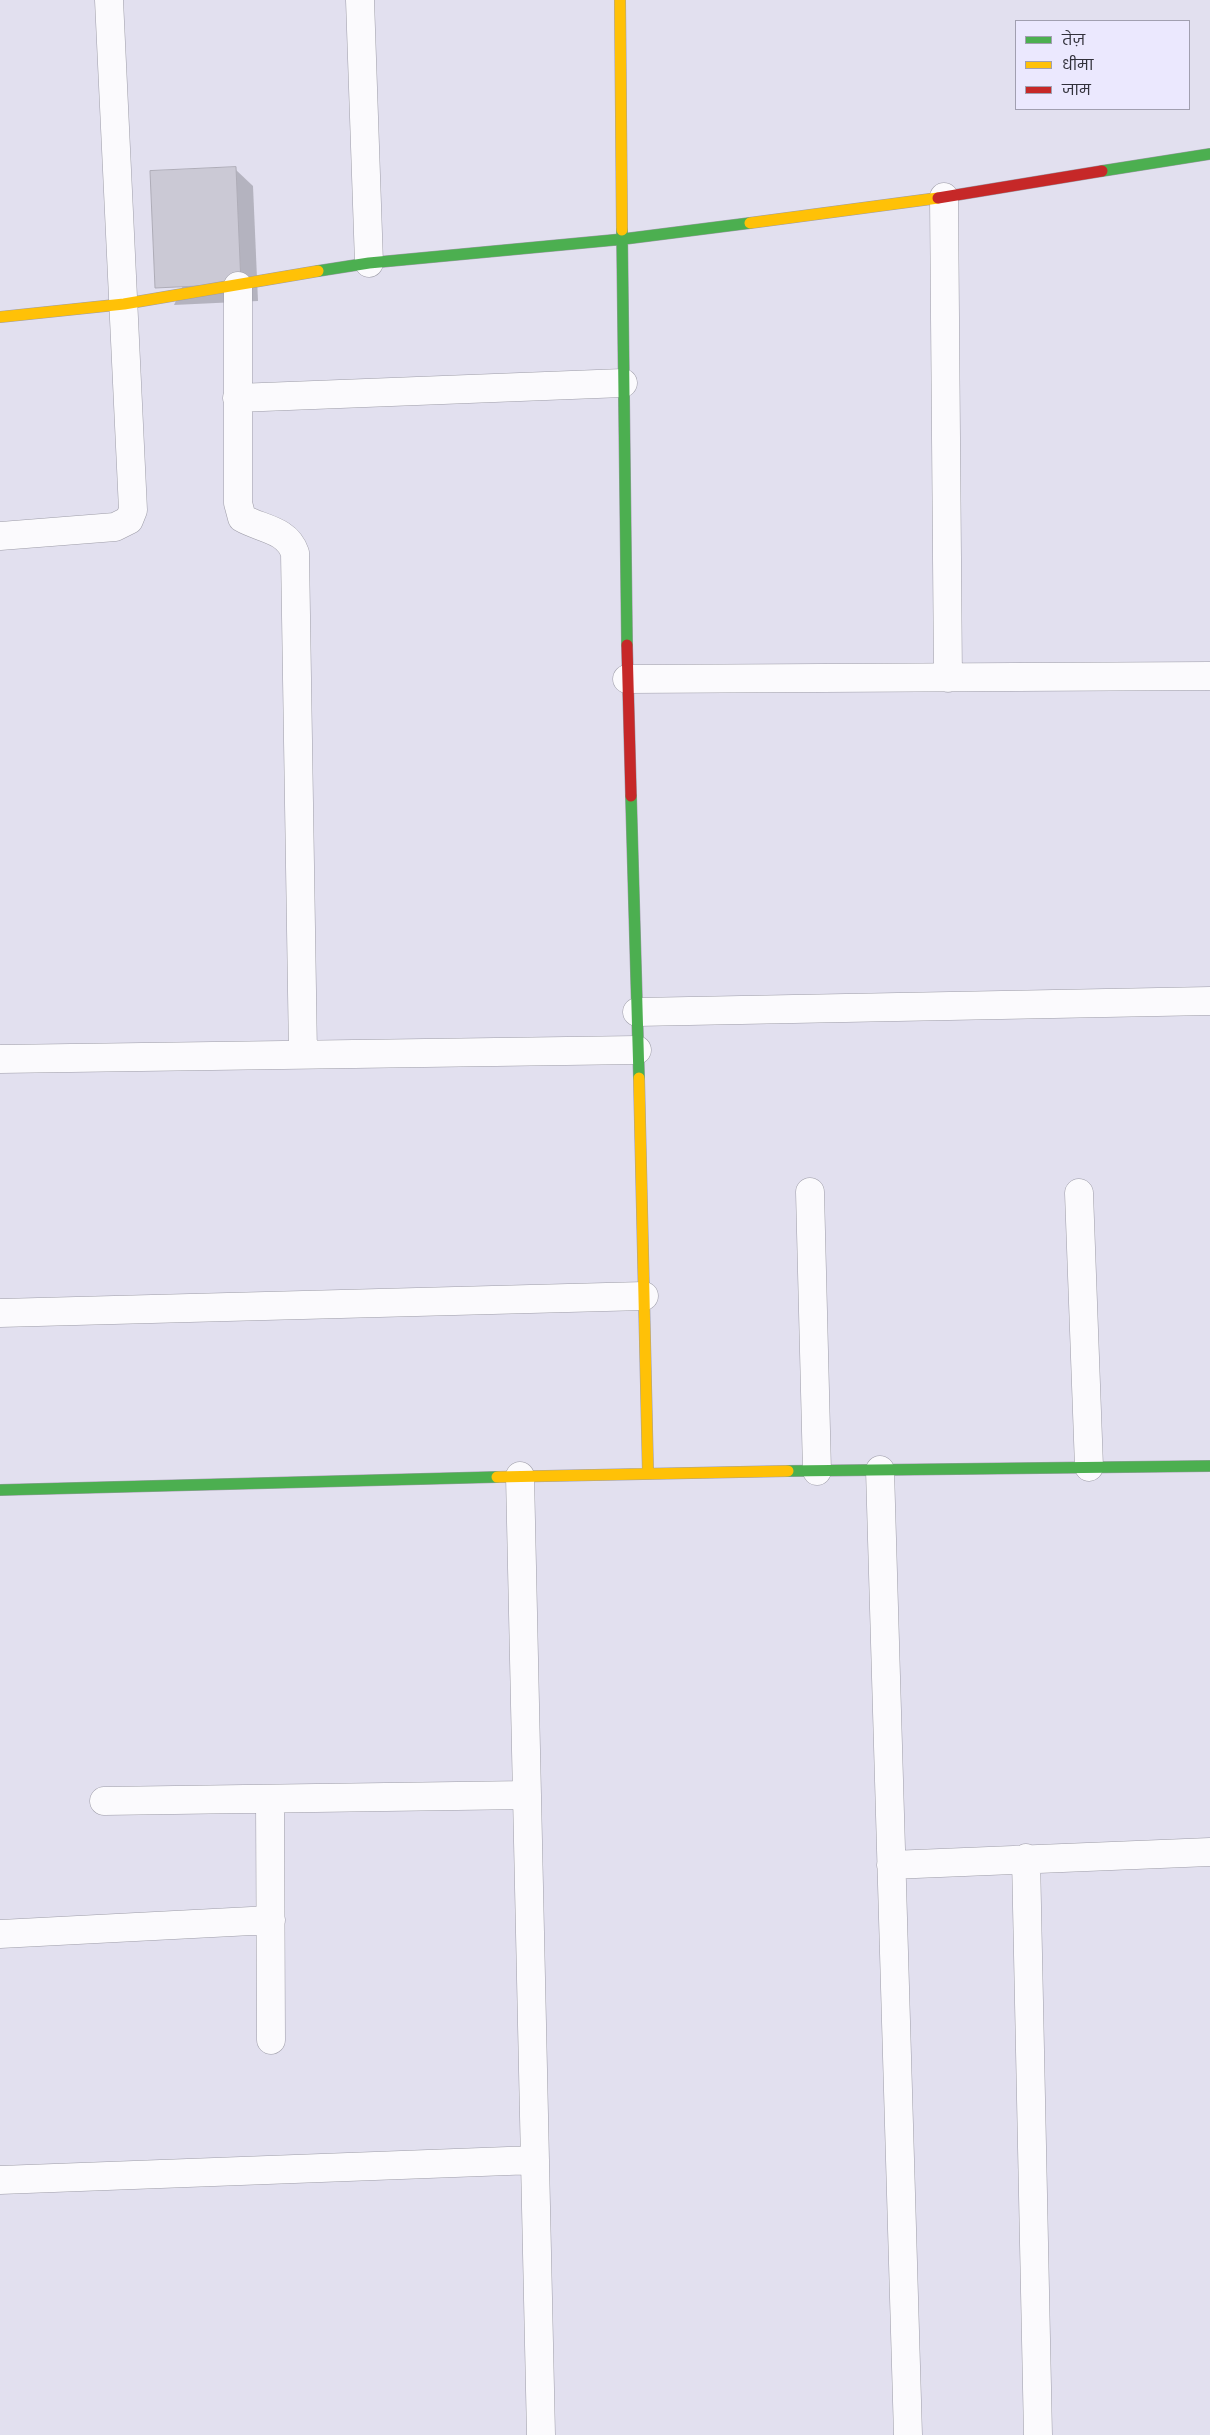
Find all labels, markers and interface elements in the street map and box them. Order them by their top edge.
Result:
legend [1015,20,1190,110]
text: तेज़ [1062,29,1085,50]
text: धीमा [1062,54,1093,75]
text: जाम [1062,79,1091,100]

